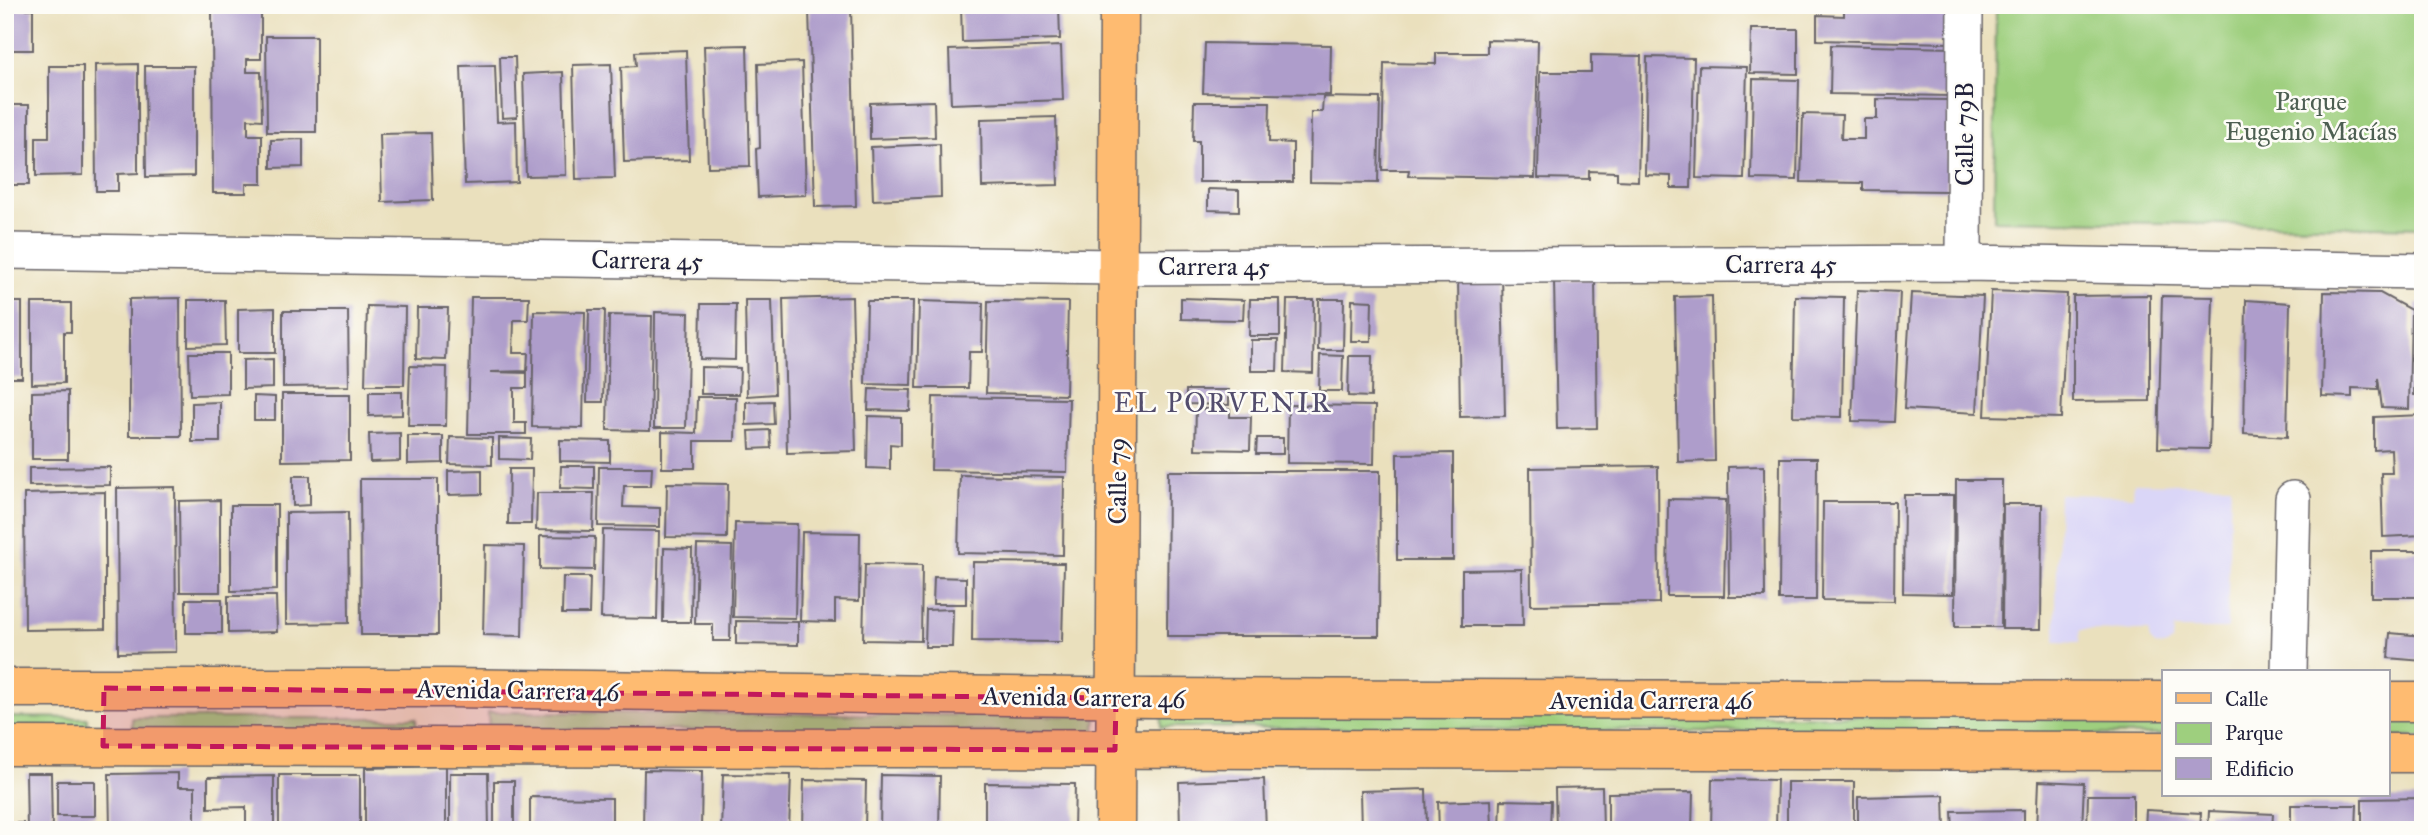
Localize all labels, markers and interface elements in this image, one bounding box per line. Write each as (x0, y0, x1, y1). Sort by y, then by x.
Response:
street label: Calle 79B (1948, 82, 1980, 186)
park label: Parque Eugenio Macías (2225, 85, 2397, 147)
street label: Carrera 45 (591, 243, 703, 277)
street label: Carrera 45 (1725, 248, 1837, 280)
street label: Carrera 45 (1158, 250, 1270, 282)
district label: EL PORVENIR (1114, 385, 1332, 420)
street label: Calle 79 (1101, 438, 1133, 524)
legend (2162, 670, 2390, 796)
street label: Avenida Carrera 46 (415, 672, 621, 708)
street label: Avenida Carrera 46 (981, 679, 1187, 715)
street label: Avenida Carrera 46 (1548, 684, 1753, 716)
text: Calle (2225, 686, 2268, 712)
text: Parque (2225, 720, 2284, 746)
text: Edificio (2225, 756, 2294, 782)

